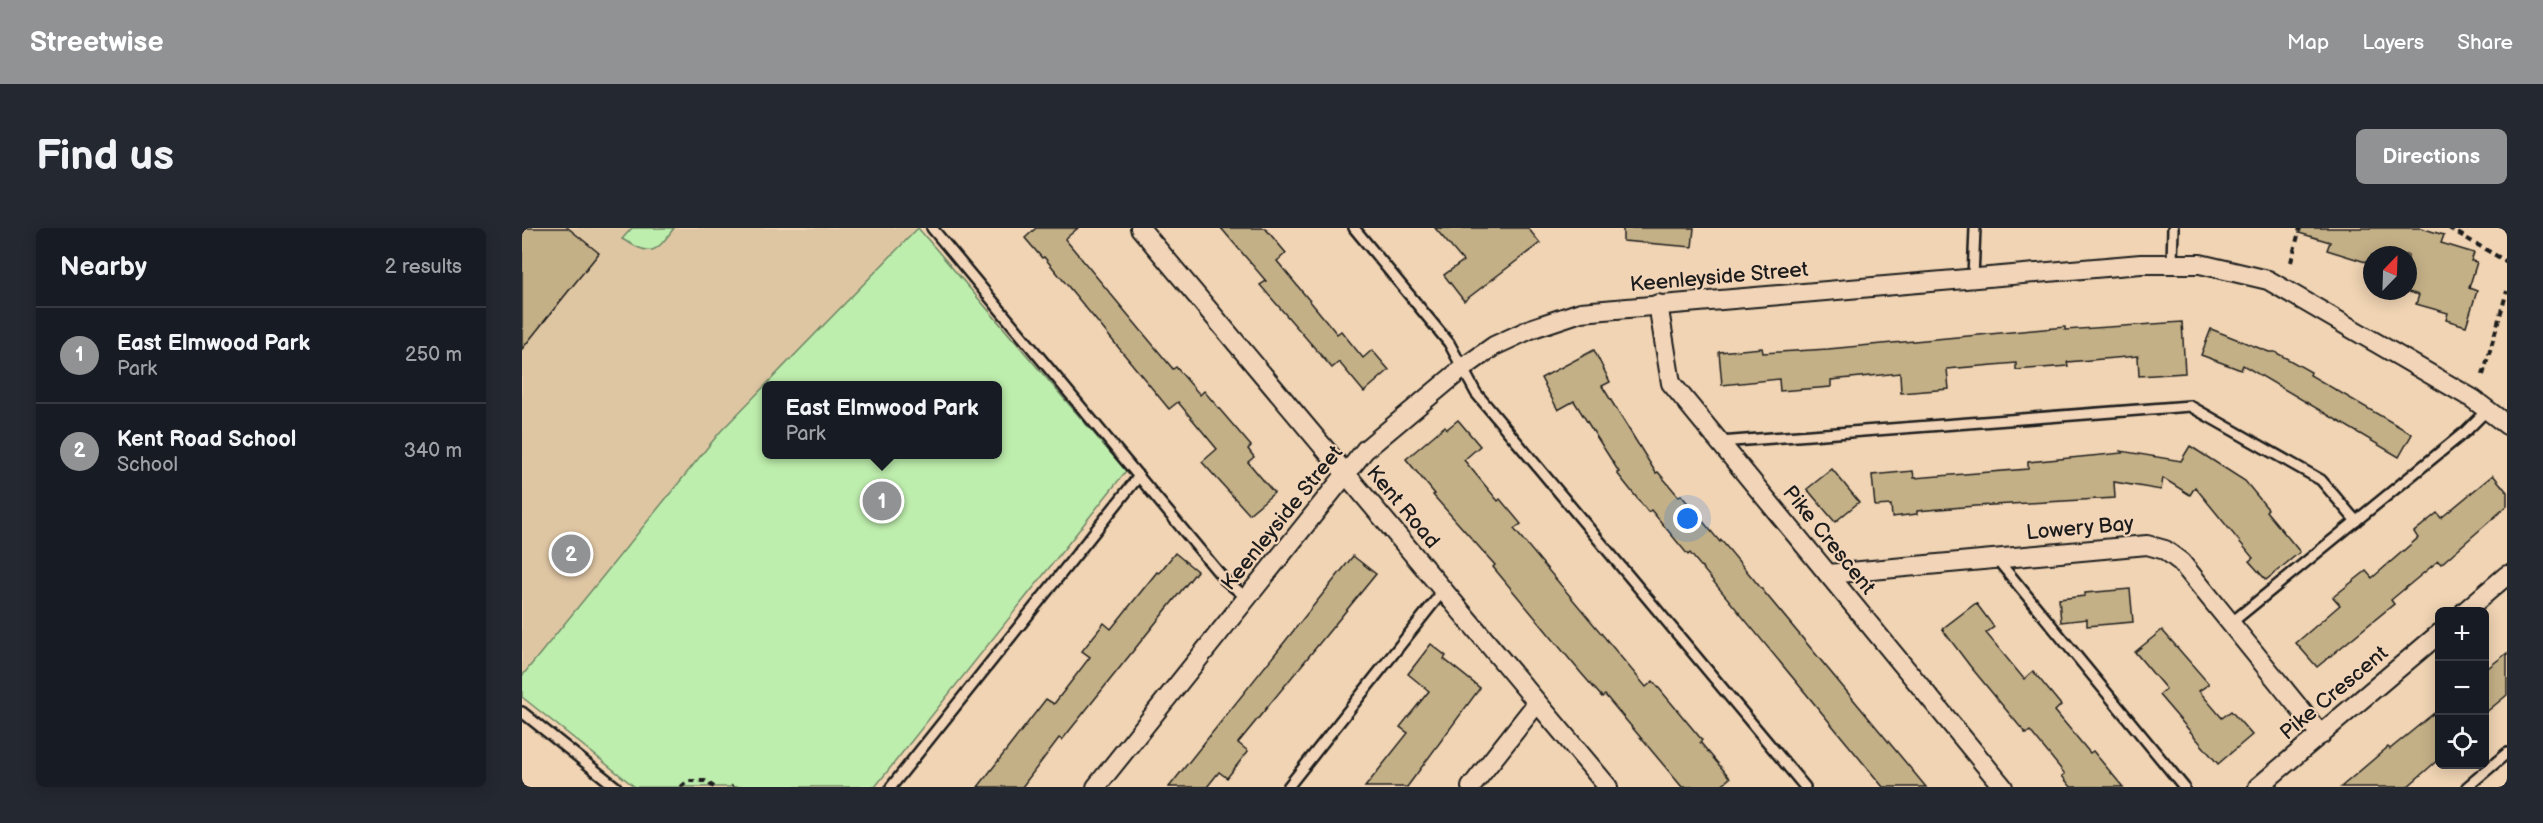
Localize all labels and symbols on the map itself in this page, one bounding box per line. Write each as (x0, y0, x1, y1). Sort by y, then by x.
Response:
north arrow (2363, 246, 2417, 300)
street label: Keenleyside Street (1629, 257, 1810, 297)
street label: Keenleyside Street (1216, 440, 1348, 595)
street label: Kent Road (1361, 460, 1445, 554)
pin: 1 (862, 478, 902, 524)
street label: Pike Crescent (1777, 480, 1881, 600)
your location (1673, 504, 1702, 533)
street label: Lowery Bay (2025, 511, 2135, 545)
pin: 2 (551, 532, 590, 576)
street label: Pike Crescent (2275, 640, 2393, 745)

